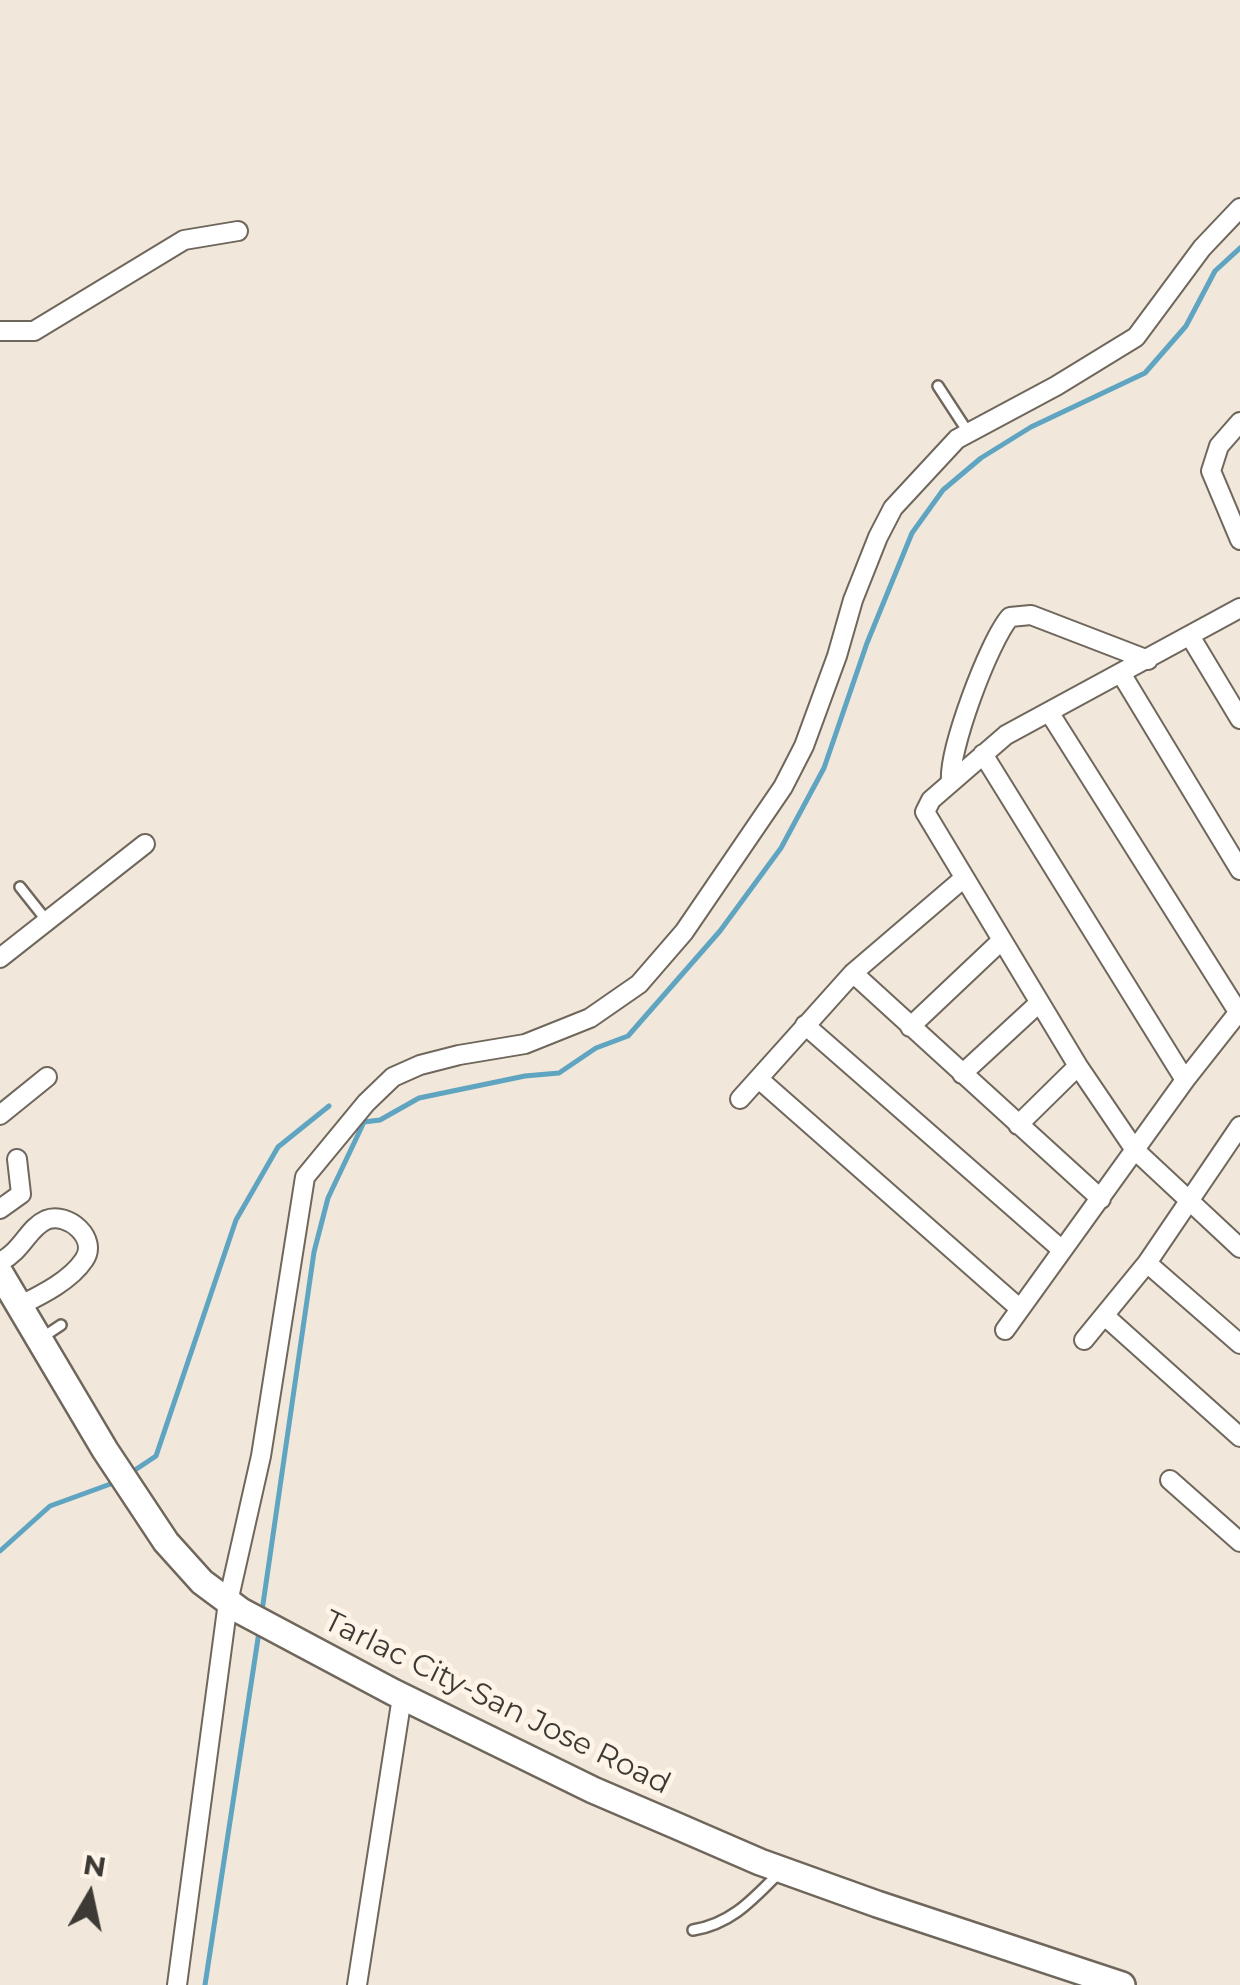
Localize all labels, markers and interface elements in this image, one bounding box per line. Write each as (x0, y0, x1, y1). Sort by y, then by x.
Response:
street label: Tarlac City-San Jose Road (318, 1603, 676, 1803)
north arrow (40, 1845, 140, 1945)
text: N (81, 1847, 109, 1884)

